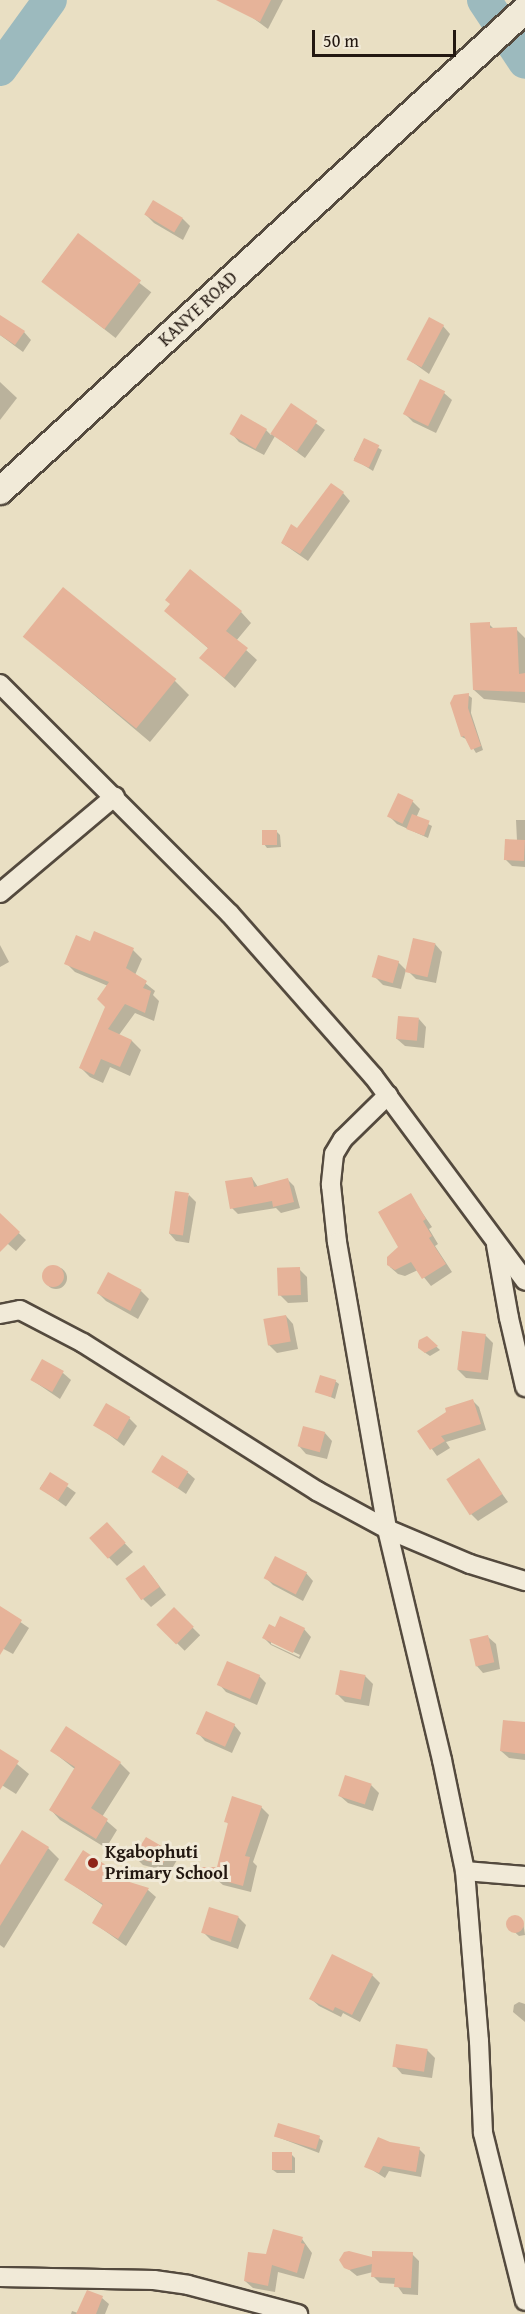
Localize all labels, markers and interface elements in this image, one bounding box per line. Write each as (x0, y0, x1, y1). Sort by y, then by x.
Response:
scale bar (315, 18, 459, 56)
text: 50 m (323, 27, 359, 54)
street label: KANYE ROAD (154, 267, 242, 351)
place label: Kgabophuti Primary School (105, 1842, 228, 1884)
marker: Kgabophuti Primary School (86, 1856, 100, 1870)

